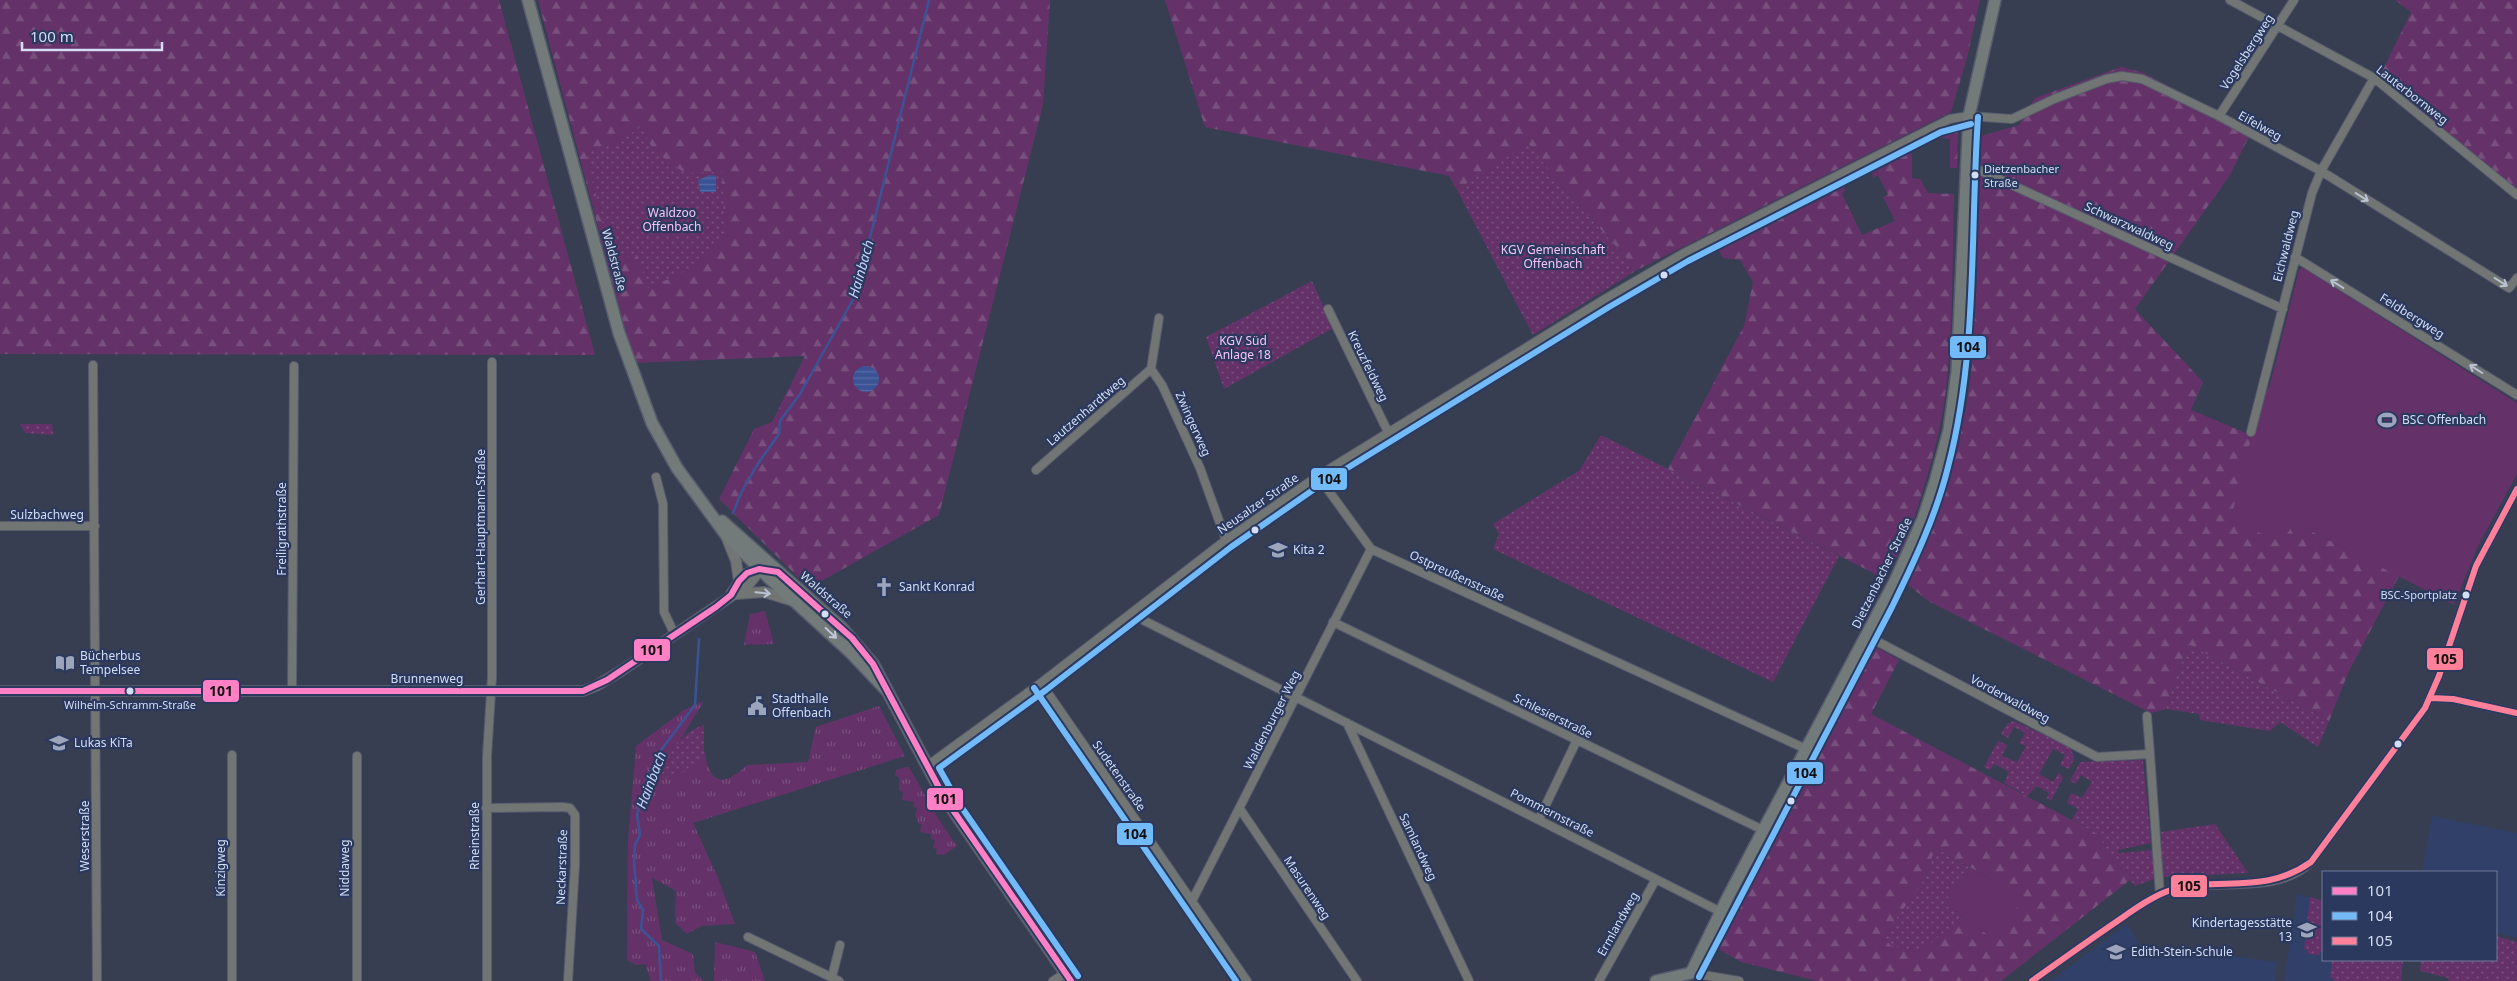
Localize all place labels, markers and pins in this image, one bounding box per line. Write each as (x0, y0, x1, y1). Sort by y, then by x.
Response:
place label: Dietzenbacher Straße (1984, 161, 2059, 190)
marker: Dietzenbacher Straße (1970, 170, 1980, 180)
unlabelled marker (1659, 270, 1669, 280)
sports icon: BSC Offenbach (2376, 409, 2398, 431)
place label: BSC Offenbach (2402, 411, 2486, 428)
unlabelled marker (1250, 525, 1260, 535)
school or university icon: Kita 2 (1267, 539, 1289, 561)
place label: Kita 2 (1293, 541, 1325, 558)
church icon: Sankt Konrad (873, 576, 895, 598)
place label: Sankt Konrad (899, 578, 975, 595)
place label: BSC-Sportplatz (2380, 587, 2457, 602)
marker: BSC-Sportplatz (2461, 590, 2471, 600)
unlabelled marker (820, 609, 830, 619)
place label: Bücherbus Tempelsee (80, 647, 141, 678)
library icon: Bücherbus Tempelsee (54, 652, 76, 674)
marker: Wilhelm-Schramm-Straße (125, 686, 135, 696)
place label: Stadthalle Offenbach (772, 690, 831, 721)
public building icon: Stadthalle Offenbach (746, 695, 768, 717)
place label: Wilhelm-Schramm-Straße (64, 697, 196, 712)
school or university icon: Lukas KiTa (48, 732, 70, 754)
place label: Lukas KiTa (74, 734, 133, 751)
unlabelled marker (2393, 739, 2403, 749)
unlabelled marker (1786, 796, 1796, 806)
place label: Kindertagesstätte 13 (2192, 914, 2292, 945)
school or university icon: Kindertagesstätte 13 (2296, 919, 2318, 941)
school or university icon: Edith-Stein-Schule (2105, 941, 2127, 963)
place label: Edith-Stein-Schule (2131, 943, 2233, 960)

